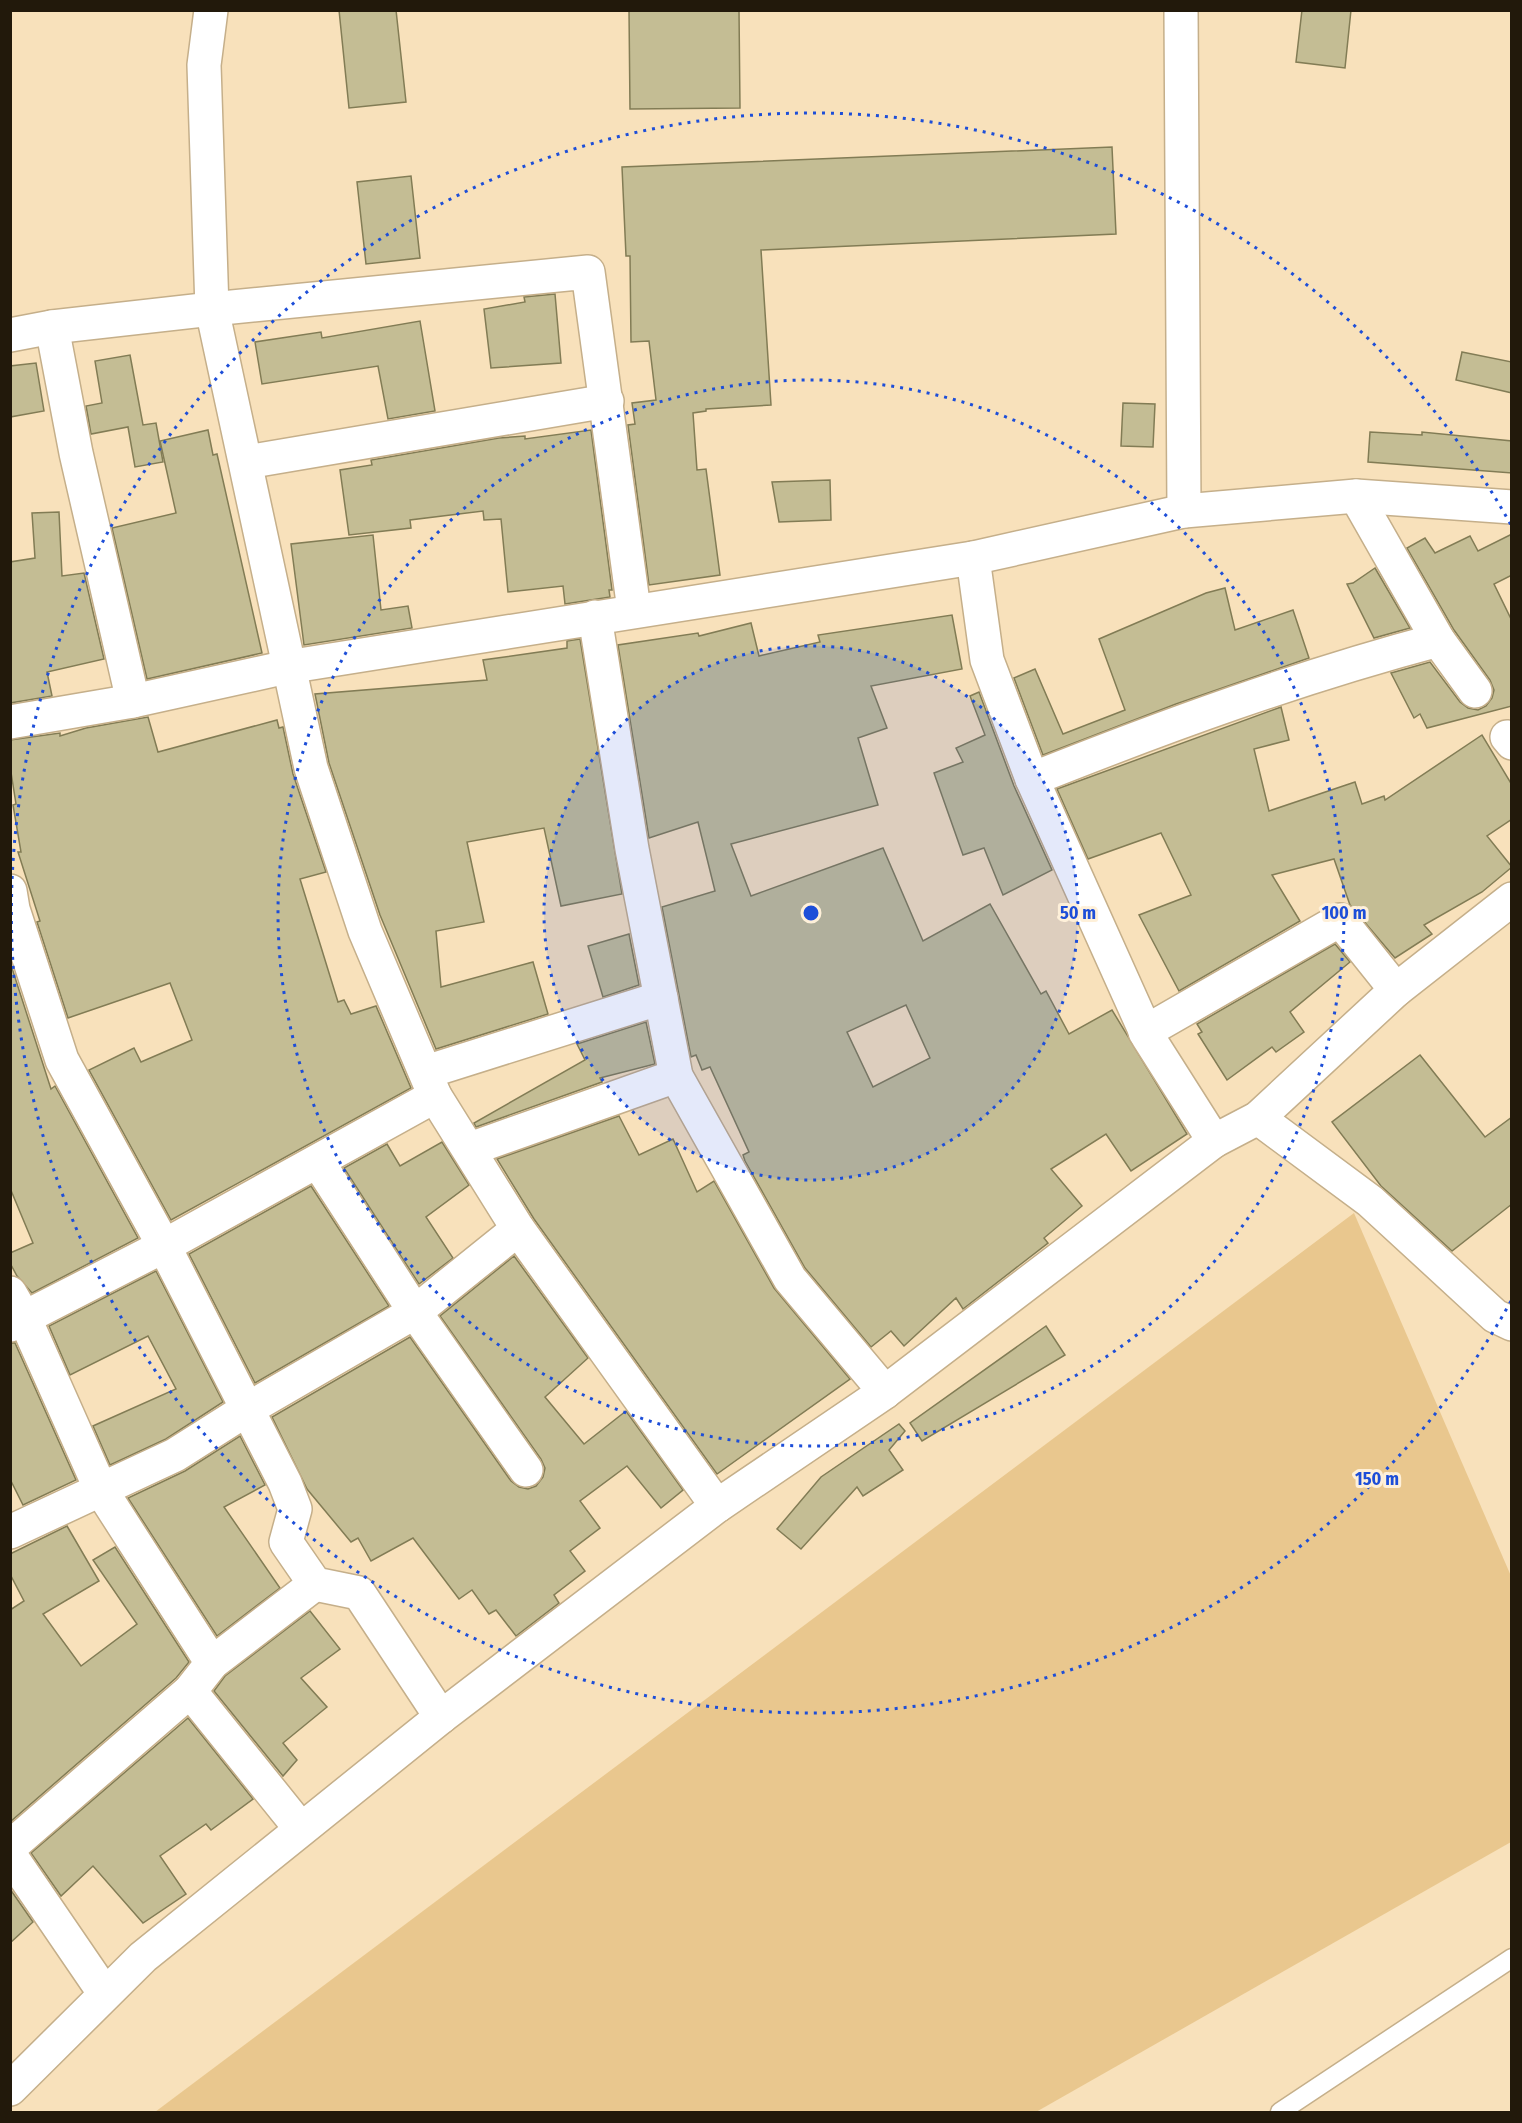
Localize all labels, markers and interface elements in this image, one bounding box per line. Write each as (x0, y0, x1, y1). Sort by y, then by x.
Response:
text: 50 m (1060, 902, 1096, 924)
text: 100 m (1322, 902, 1366, 924)
centre of rings (801, 903, 821, 923)
text: 150 m (1355, 1468, 1399, 1490)

